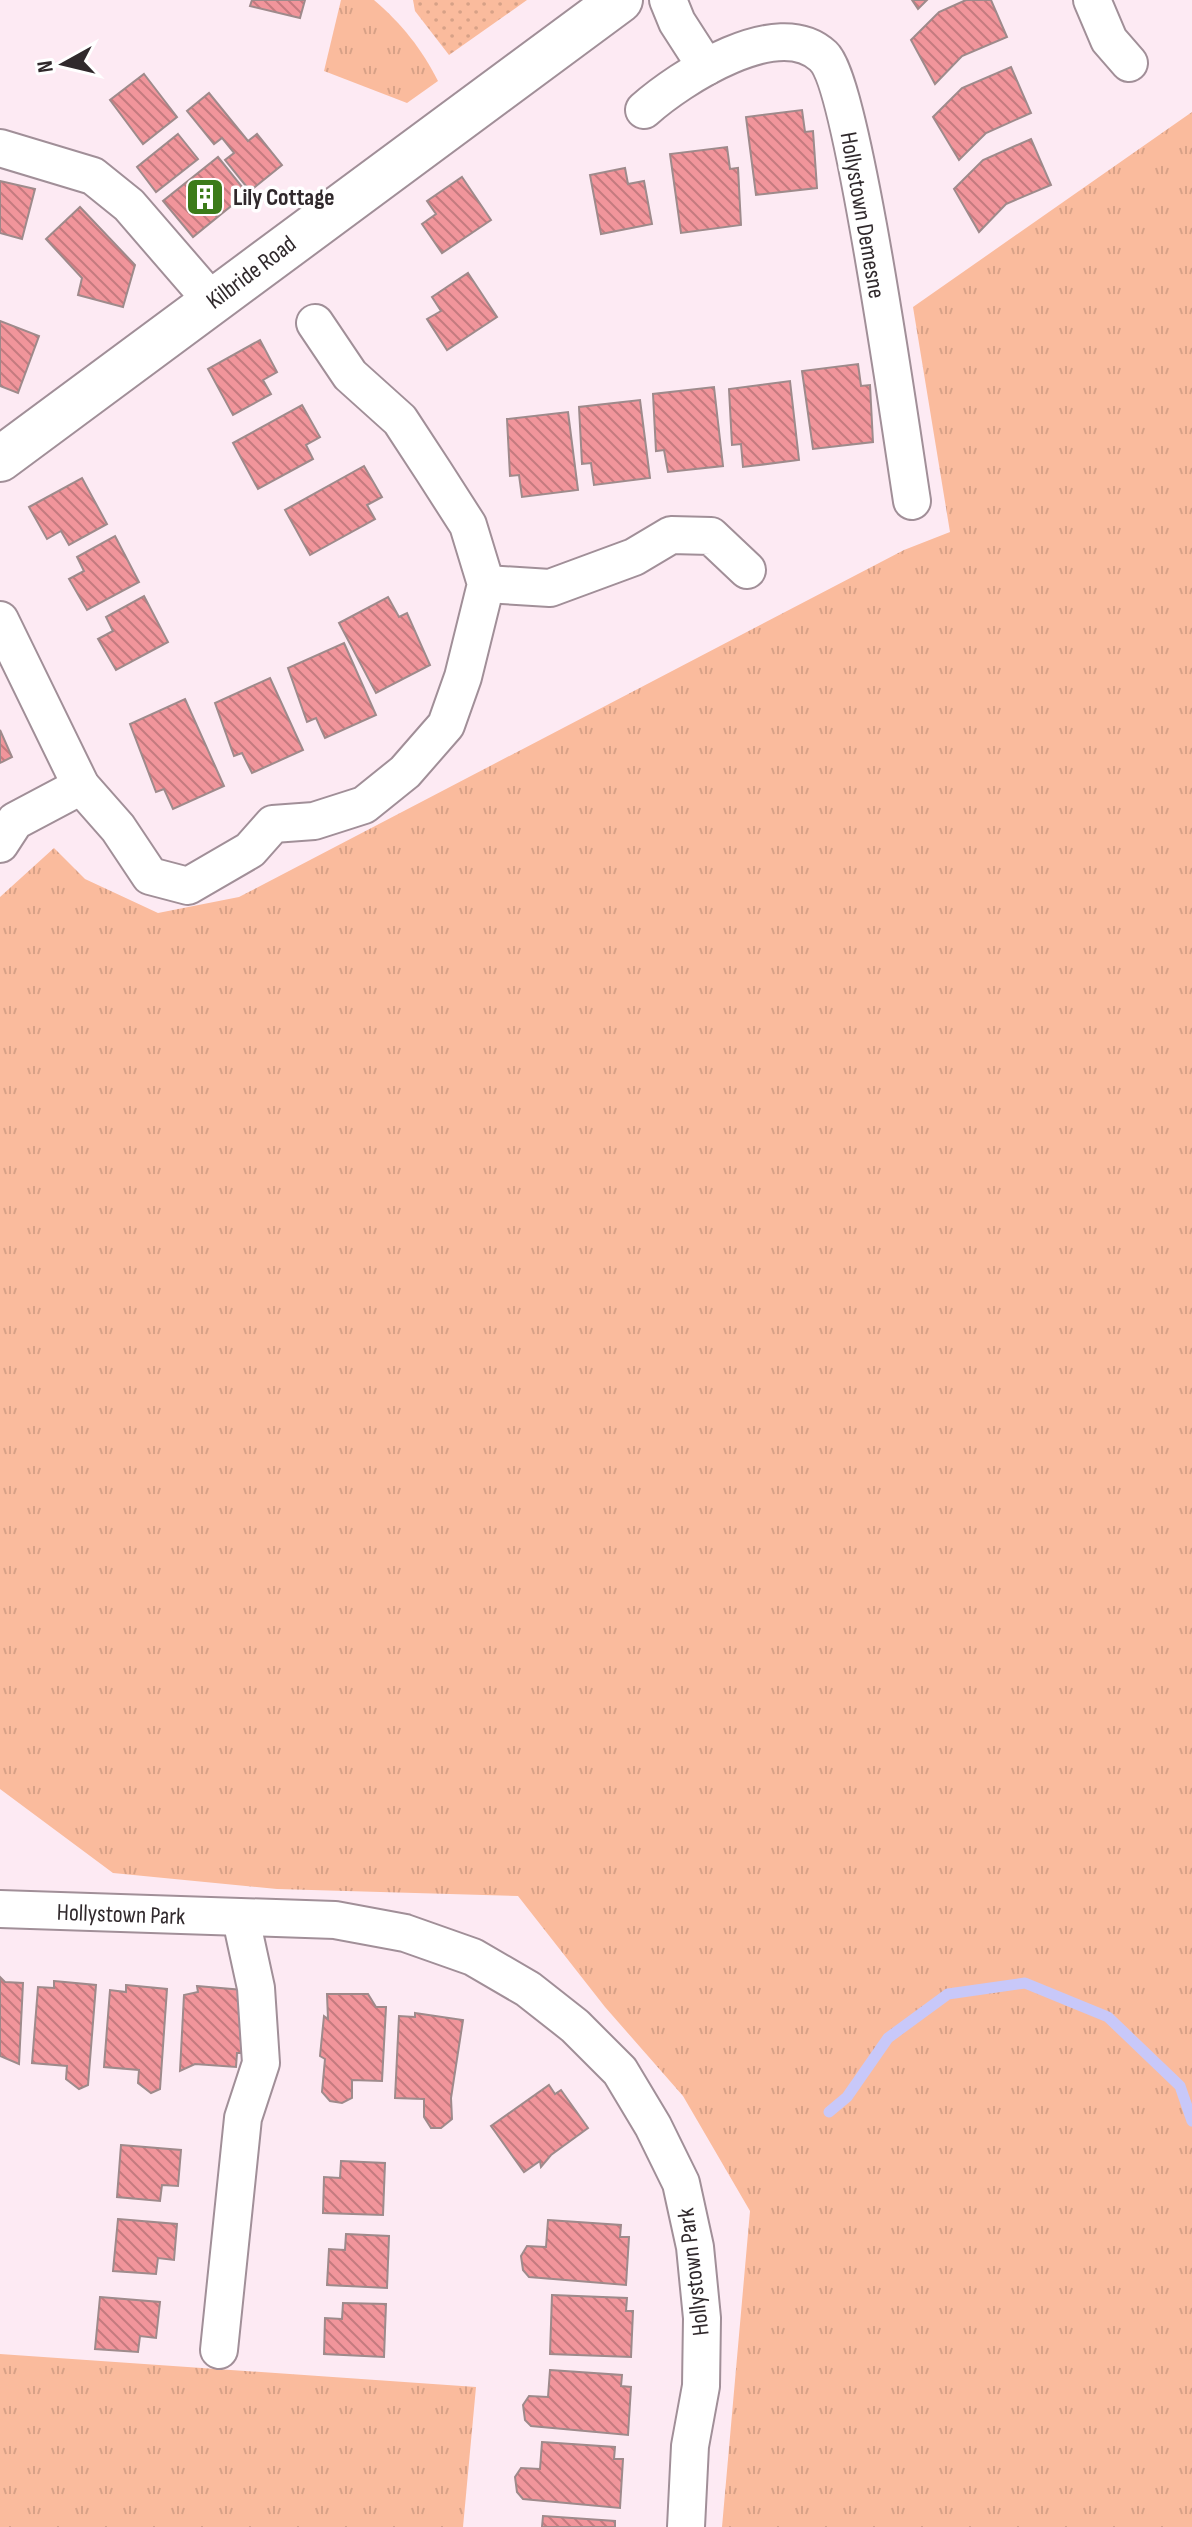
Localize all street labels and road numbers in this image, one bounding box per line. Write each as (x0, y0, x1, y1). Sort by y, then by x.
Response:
street label: Hollystown Demesne (834, 130, 891, 301)
street label: Kilbride Road (201, 229, 302, 315)
street label: Hollystown Park (56, 1898, 186, 1931)
street label: Hollystown Park (671, 2206, 716, 2338)

